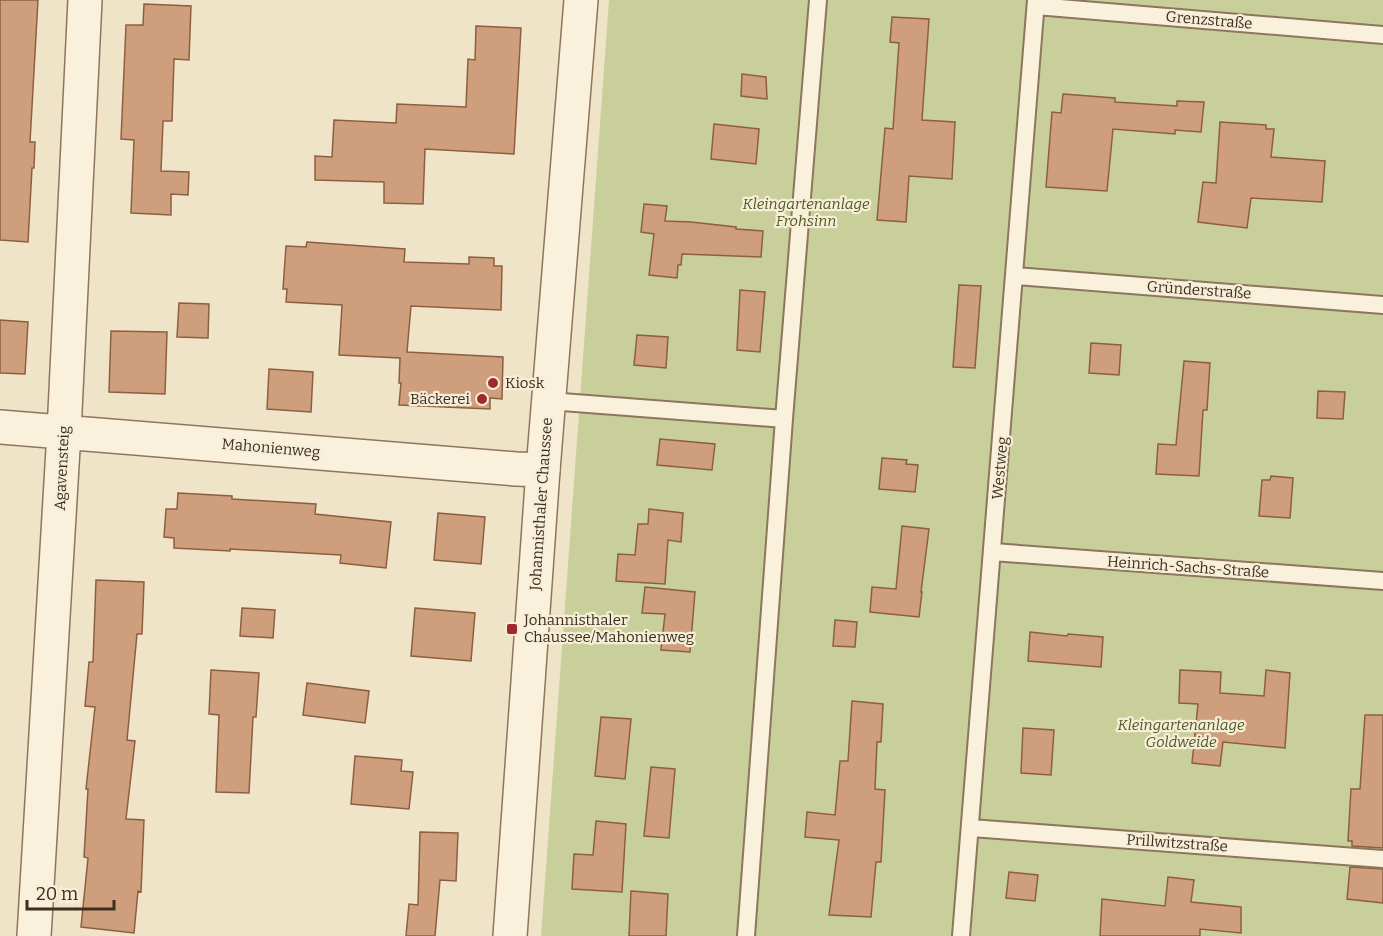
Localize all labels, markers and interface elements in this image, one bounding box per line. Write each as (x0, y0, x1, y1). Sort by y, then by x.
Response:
street label: Grenzstraße (1165, 7, 1253, 33)
park label: Kleingartenanlage Frohsinn (742, 195, 870, 230)
street label: Gründerstraße (1146, 277, 1252, 303)
place label: Kiosk (505, 374, 545, 392)
marker: Kiosk (486, 376, 500, 390)
place label: Bäckerei (410, 390, 471, 408)
marker: Bäckerei (475, 392, 489, 406)
street label: Johannisthaler Chaussee (526, 417, 556, 592)
street label: Agavensteig (51, 425, 73, 511)
street label: Mahonienweg (221, 435, 321, 461)
street label: Westweg (988, 436, 1012, 500)
street label: Heinrich-Sachs-Straße (1106, 552, 1270, 582)
place label: Johannisthaler Chaussee/Mahonienweg (523, 611, 694, 646)
marker: Johannisthaler Chaussee/Mahonienweg (505, 622, 519, 636)
park label: Kleingartenanlage Goldweide (1117, 716, 1245, 751)
street label: Prillwitzstraße (1126, 830, 1228, 856)
scale bar (27, 873, 114, 911)
text: 20 m (36, 883, 78, 905)

